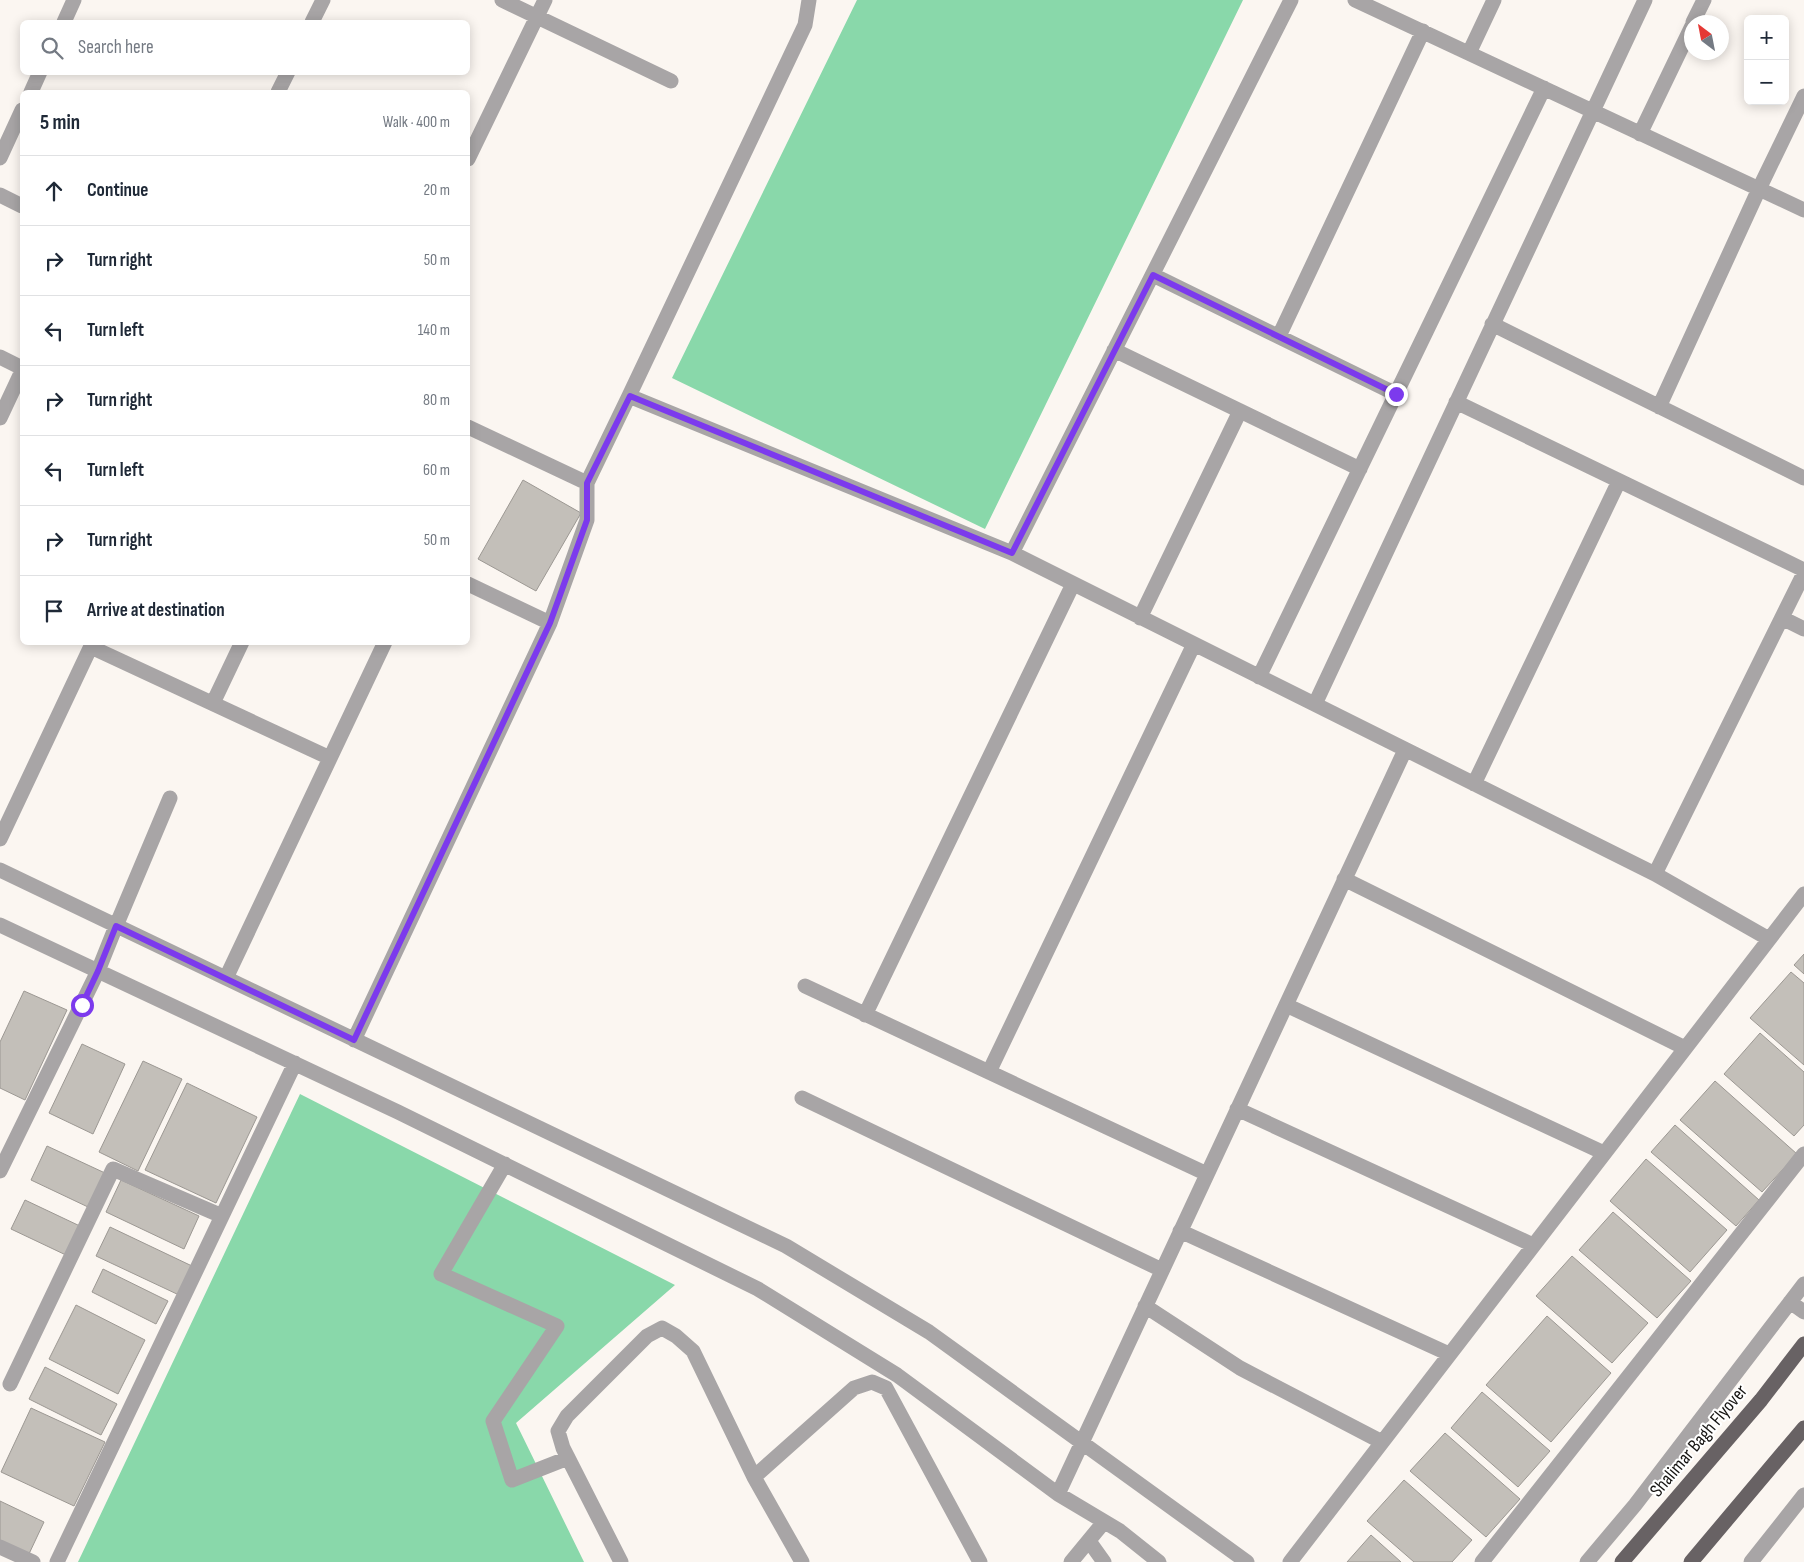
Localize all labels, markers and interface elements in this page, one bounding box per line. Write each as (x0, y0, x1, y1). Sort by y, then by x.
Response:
north arrow (1684, 15, 1729, 60)
map controls (1744, 15, 1789, 105)
button: + (1744, 15, 1789, 60)
search box (20, 20, 470, 75)
icon: search (38, 34, 66, 62)
text: Search here (78, 36, 154, 59)
button: − (1744, 60, 1789, 105)
text: 5 min (40, 110, 80, 135)
text: Walk · 400 m (383, 113, 450, 132)
icon: ahead (40, 177, 68, 205)
text: Continue (87, 179, 148, 202)
text: 20 m (423, 181, 450, 200)
icon: right (40, 247, 68, 275)
text: Turn right (87, 249, 152, 272)
text: 50 m (424, 251, 450, 270)
icon: left (40, 317, 68, 345)
text: Turn left (87, 319, 144, 342)
text: 140 m (418, 321, 450, 340)
route end (1385, 383, 1408, 406)
icon: right (40, 387, 68, 415)
text: Turn right (87, 389, 152, 412)
text: 80 m (423, 391, 450, 410)
icon: left (40, 457, 68, 485)
text: Turn left (87, 459, 144, 482)
text: 60 m (423, 461, 450, 480)
icon: right (40, 527, 68, 555)
text: Turn right (87, 529, 152, 552)
text: 50 m (424, 531, 450, 550)
icon: arrive (40, 597, 68, 625)
text: Arrive at destination (87, 599, 225, 622)
route start (71, 994, 94, 1017)
street label: Shalimar Bagh Flyover (1645, 1380, 1753, 1502)

